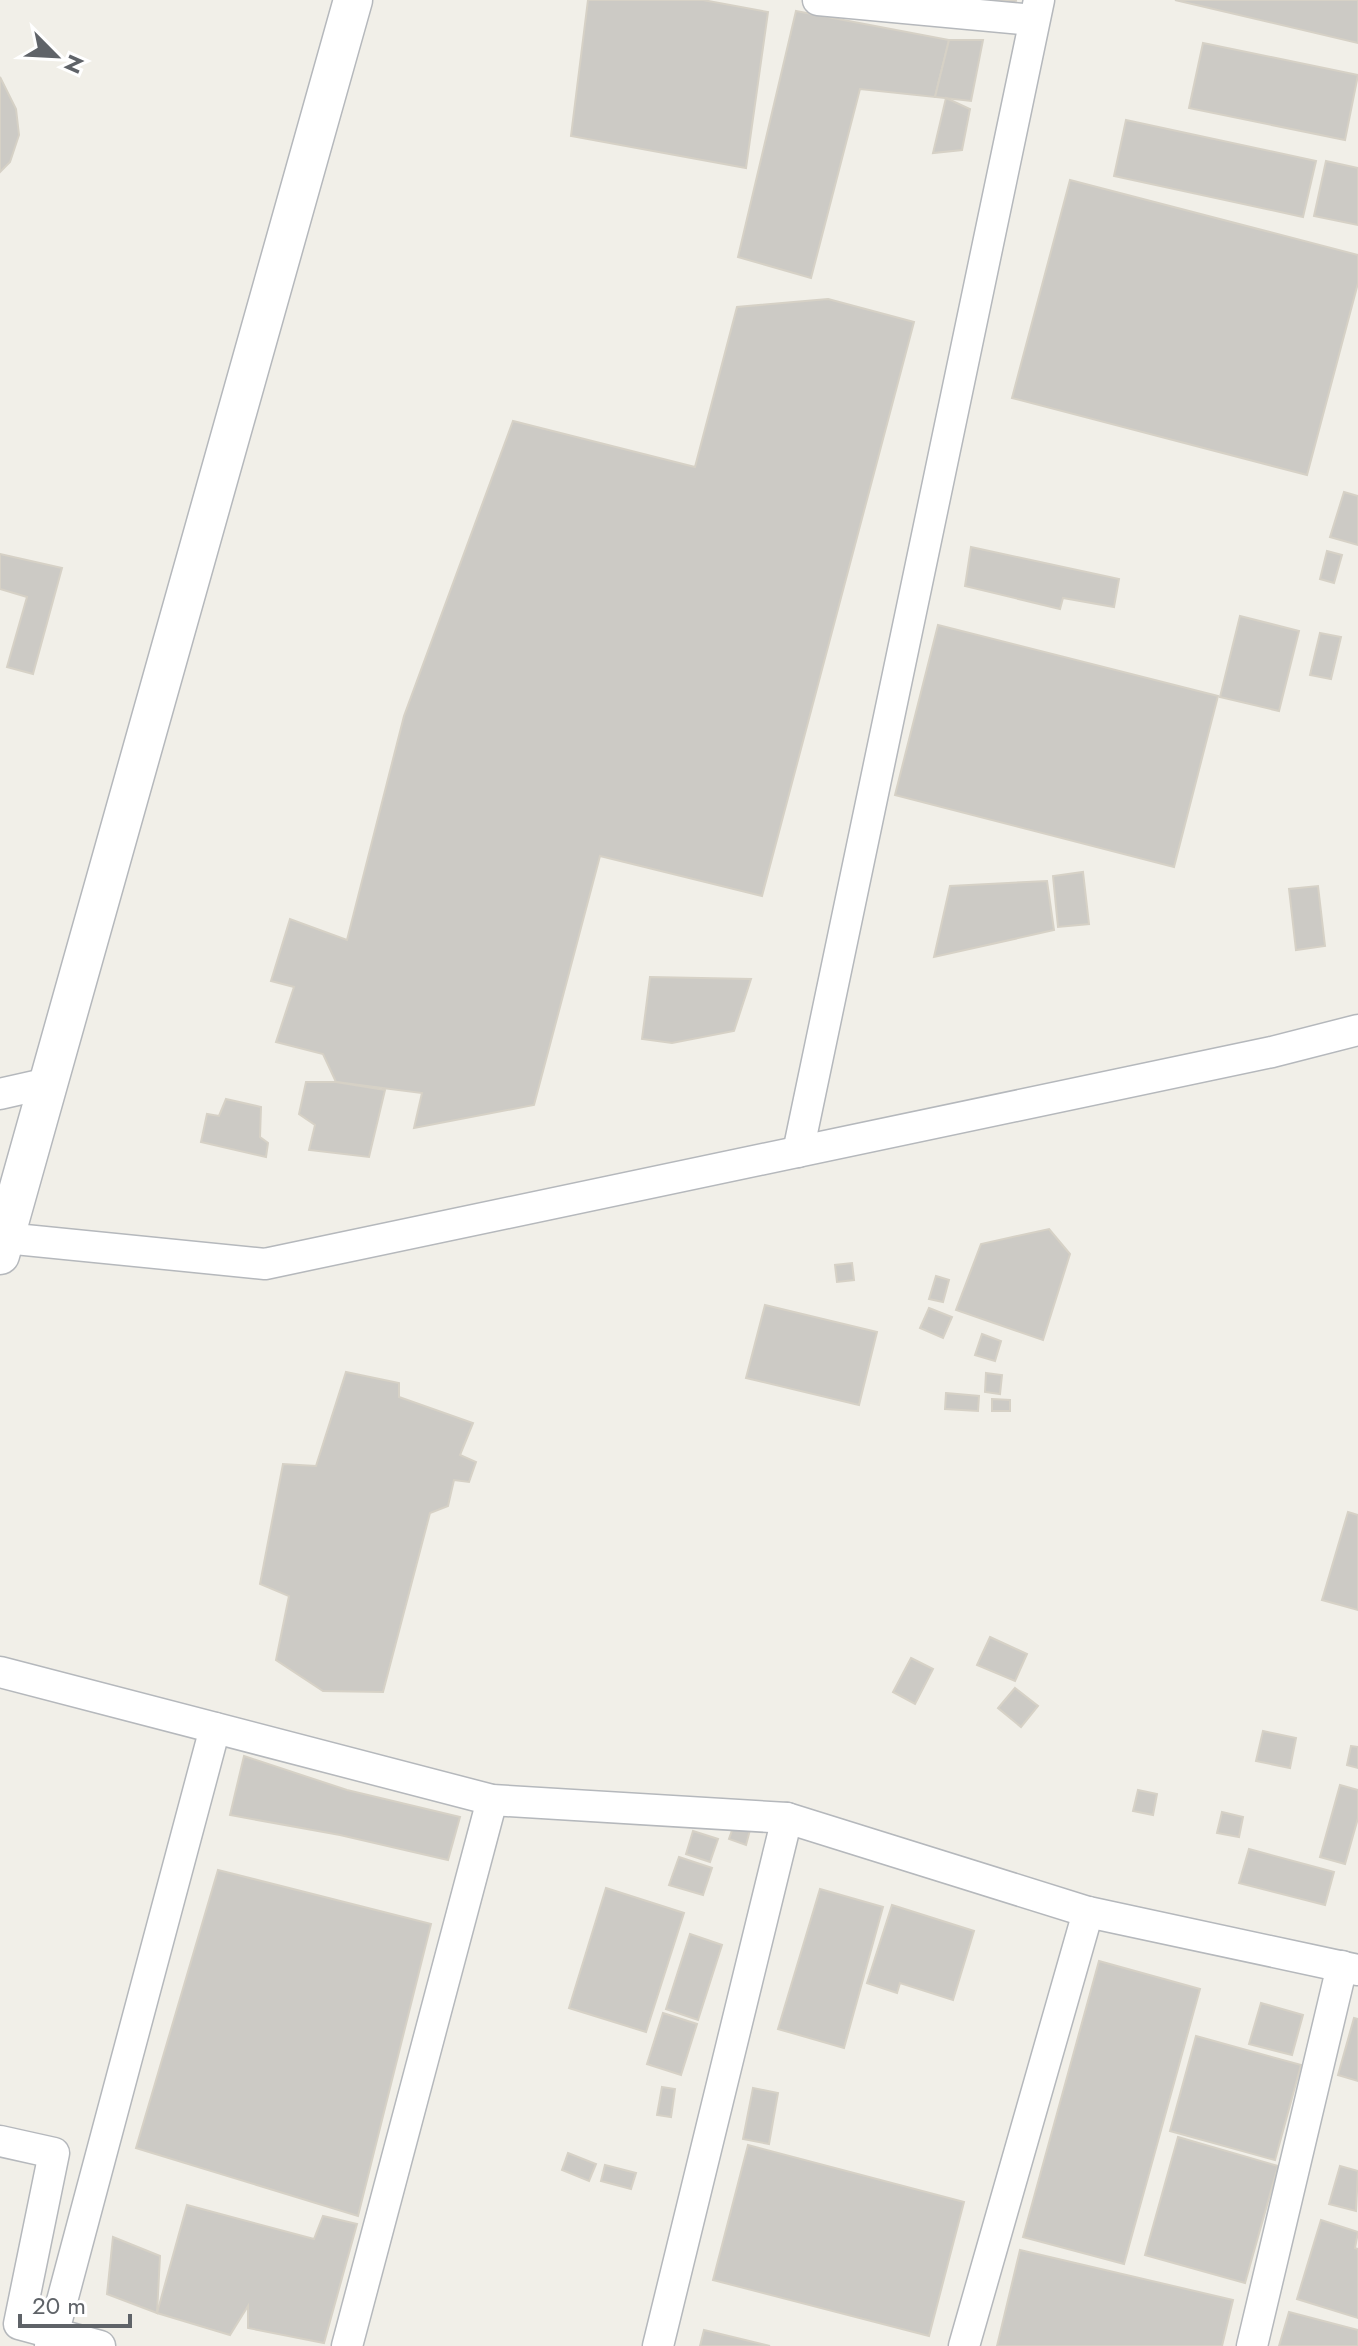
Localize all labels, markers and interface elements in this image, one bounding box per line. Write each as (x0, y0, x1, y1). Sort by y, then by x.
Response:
north arrow (16, 16, 96, 96)
text: N (56, 50, 92, 79)
scale bar (20, 2278, 130, 2328)
text: 20 m (32, 2288, 86, 2323)

